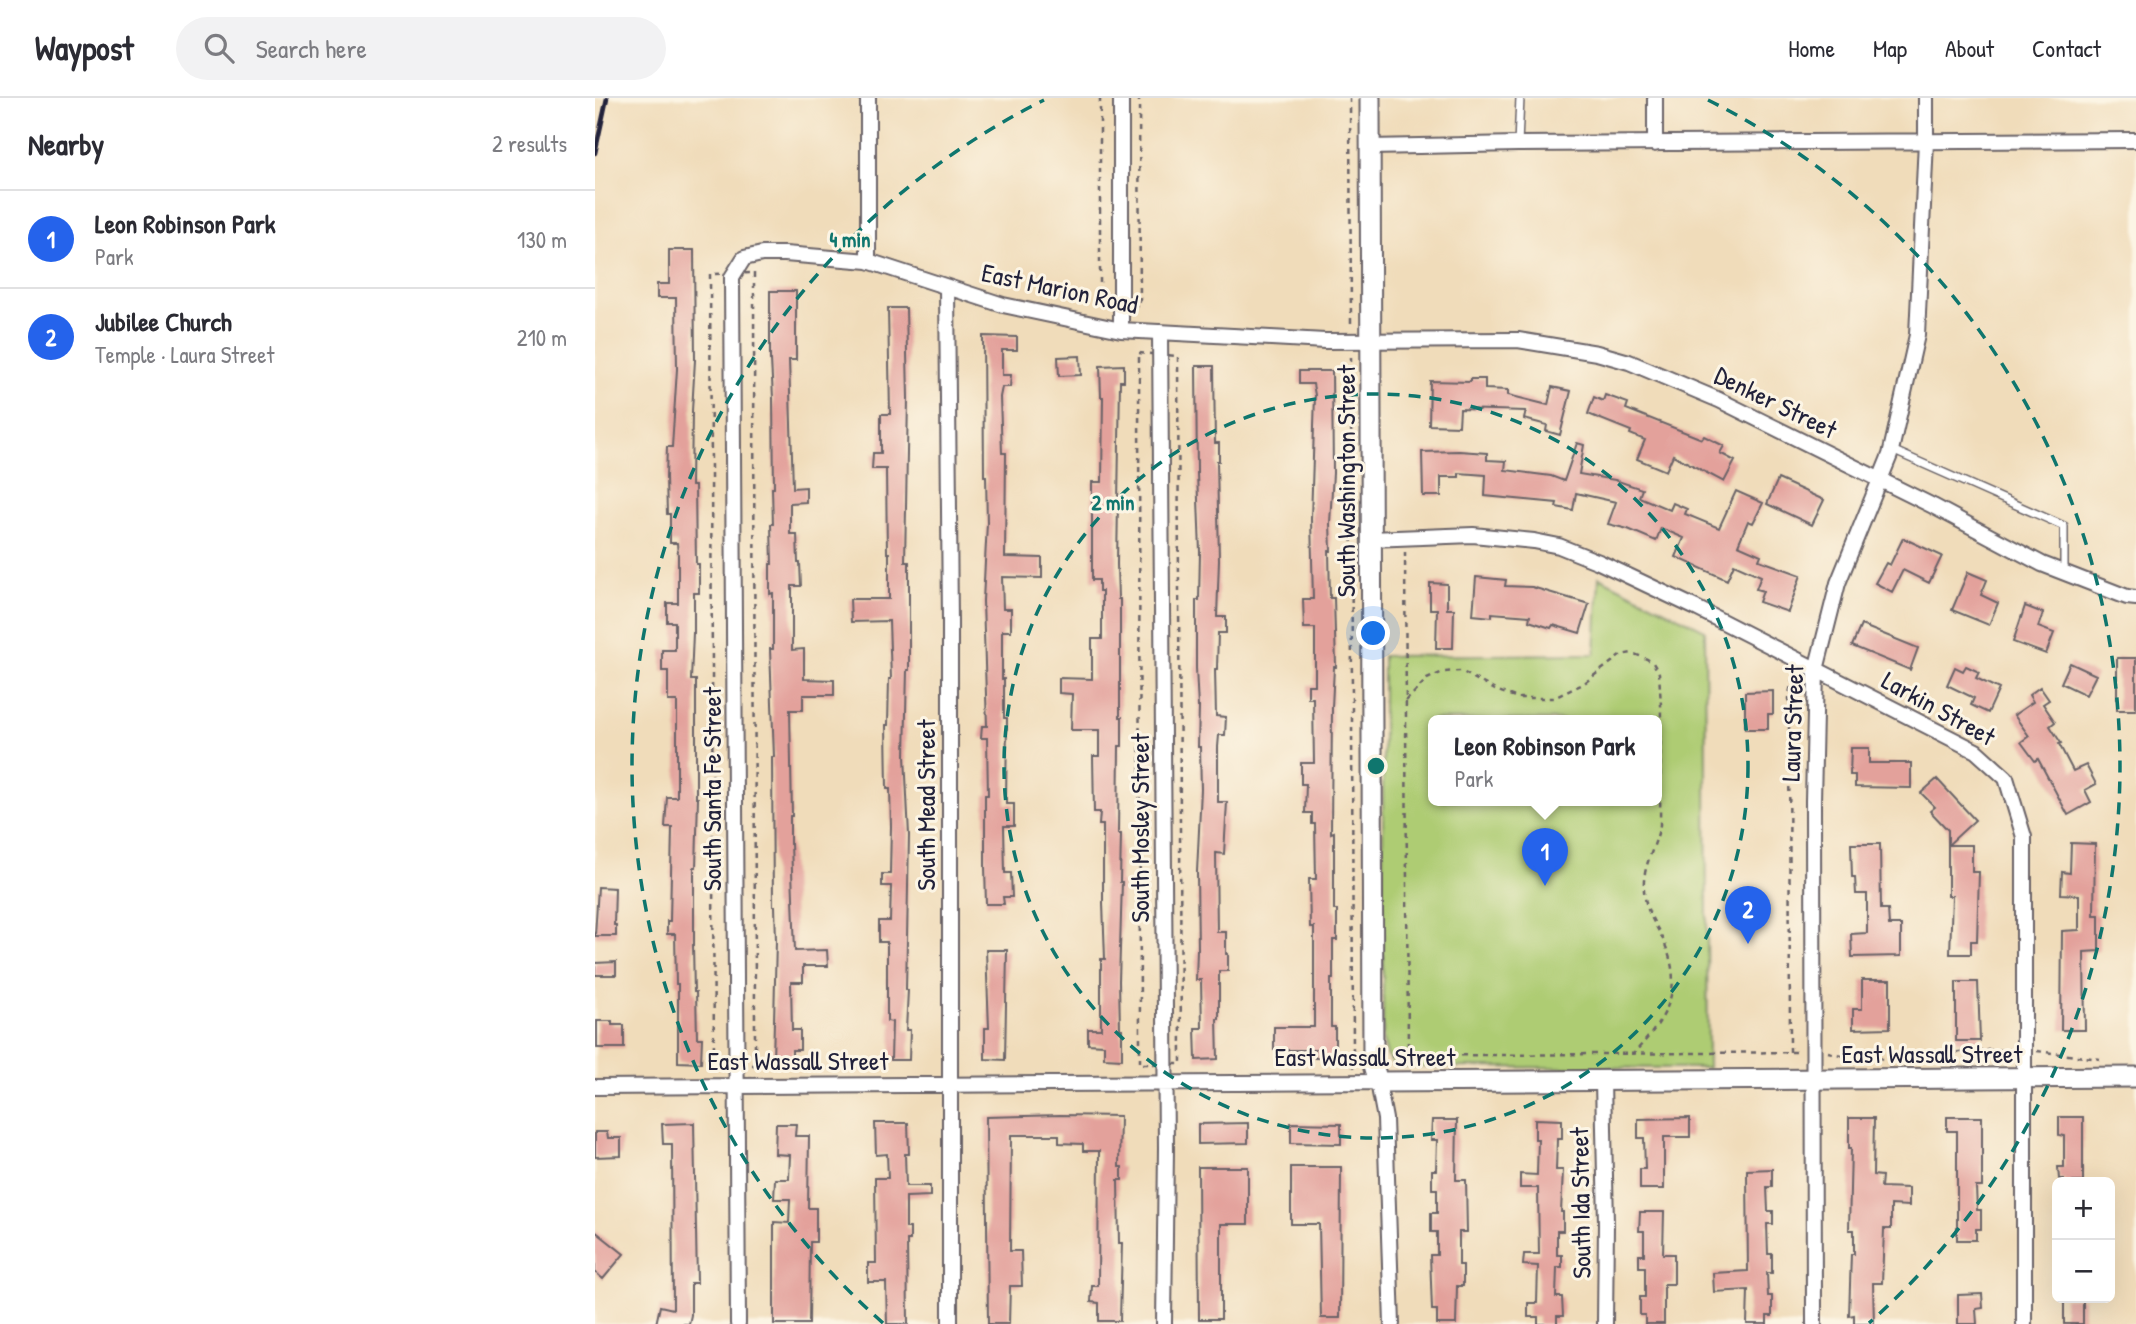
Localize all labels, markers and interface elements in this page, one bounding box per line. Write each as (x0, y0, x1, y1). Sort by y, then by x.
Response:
search box (176, 17, 666, 80)
text: Waypost (35, 26, 134, 70)
icon: search (200, 29, 238, 67)
text: Search here (256, 31, 367, 66)
text: Home (1788, 32, 1835, 64)
text: Map (1873, 32, 1907, 64)
text: About (1945, 32, 1994, 64)
text: Contact (2032, 32, 2101, 64)
text: Nearby (28, 124, 104, 164)
text: 2 results (492, 128, 567, 159)
text: Leon Robinson Park (95, 206, 276, 241)
text: 1 (47, 224, 55, 255)
text: 130 m (517, 224, 567, 255)
text: 4 min (829, 225, 871, 254)
text: Park (95, 241, 133, 272)
street label: East Marion Road (979, 254, 1141, 322)
text: Jubilee Church (95, 304, 232, 339)
text: 2 (46, 322, 56, 353)
text: 210 m (517, 322, 567, 353)
text: Temple · Laura Street (95, 339, 274, 370)
street label: Denker Street (1709, 357, 1844, 447)
street label: South Washington Street (1328, 364, 1363, 597)
text: 2 min (1091, 488, 1135, 517)
your location (1356, 616, 1390, 650)
street label: Larkin Street (1876, 662, 2003, 754)
street label: Laura Street (1772, 663, 1812, 782)
street label: South Santa Fe Street (694, 686, 729, 891)
popup (1428, 715, 1662, 806)
street label: South Mead Street (908, 718, 943, 891)
text: Leon Robinson Park (1455, 728, 1635, 763)
street label: South Mosley Street (1122, 732, 1157, 923)
centre of rings (1364, 754, 1388, 778)
text: Park (1455, 763, 1493, 794)
pin: 1 (1522, 828, 1568, 886)
pin: 2 (1725, 886, 1771, 944)
street label: East Wassall Street (1842, 1036, 2023, 1071)
street label: East Wassall Street (1275, 1039, 1456, 1074)
street label: East Wassall Street (708, 1043, 889, 1078)
street label: South Ida Street (1561, 1126, 1599, 1279)
map controls (2052, 1177, 2115, 1303)
button: + (2052, 1177, 2115, 1240)
button: − (2052, 1240, 2115, 1303)

